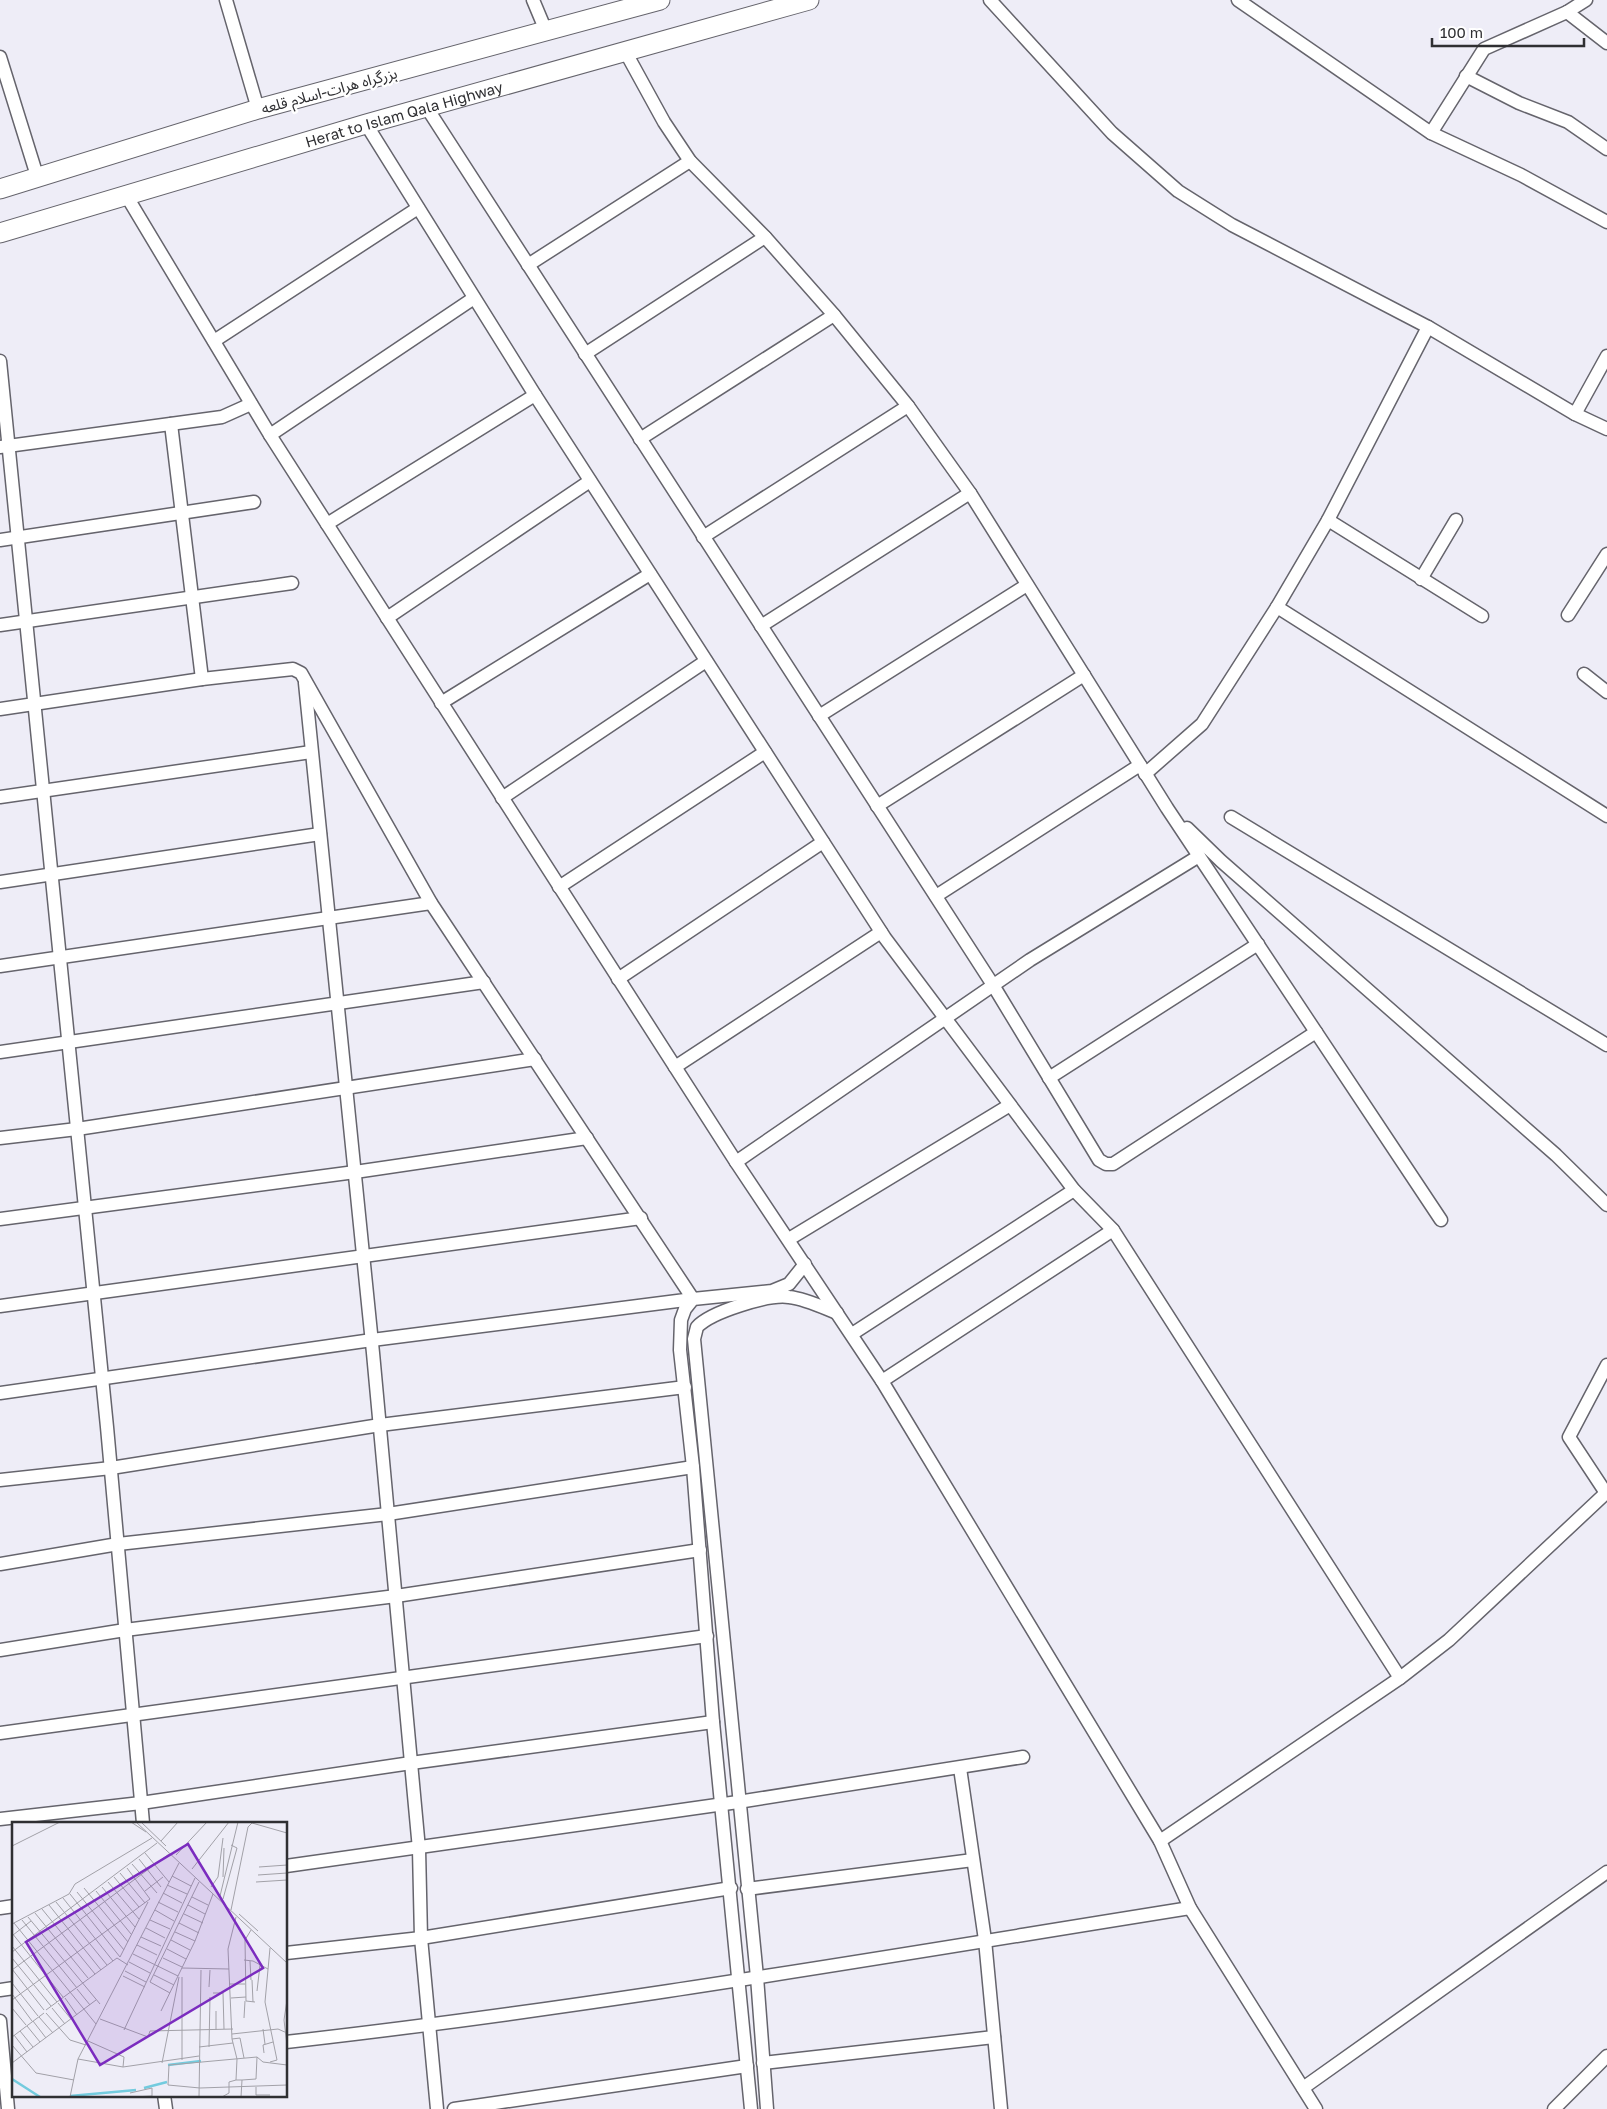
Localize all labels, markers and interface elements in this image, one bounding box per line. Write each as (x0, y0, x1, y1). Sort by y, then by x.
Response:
scale bar (1432, 15, 1584, 47)
text: 100 m (1440, 23, 1483, 41)
street label: بزرگراه هرات-اسلام قلعه (259, 63, 400, 120)
street label: Herat to Islam Qala Highway (303, 77, 505, 151)
inset map (12, 1822, 288, 2096)

